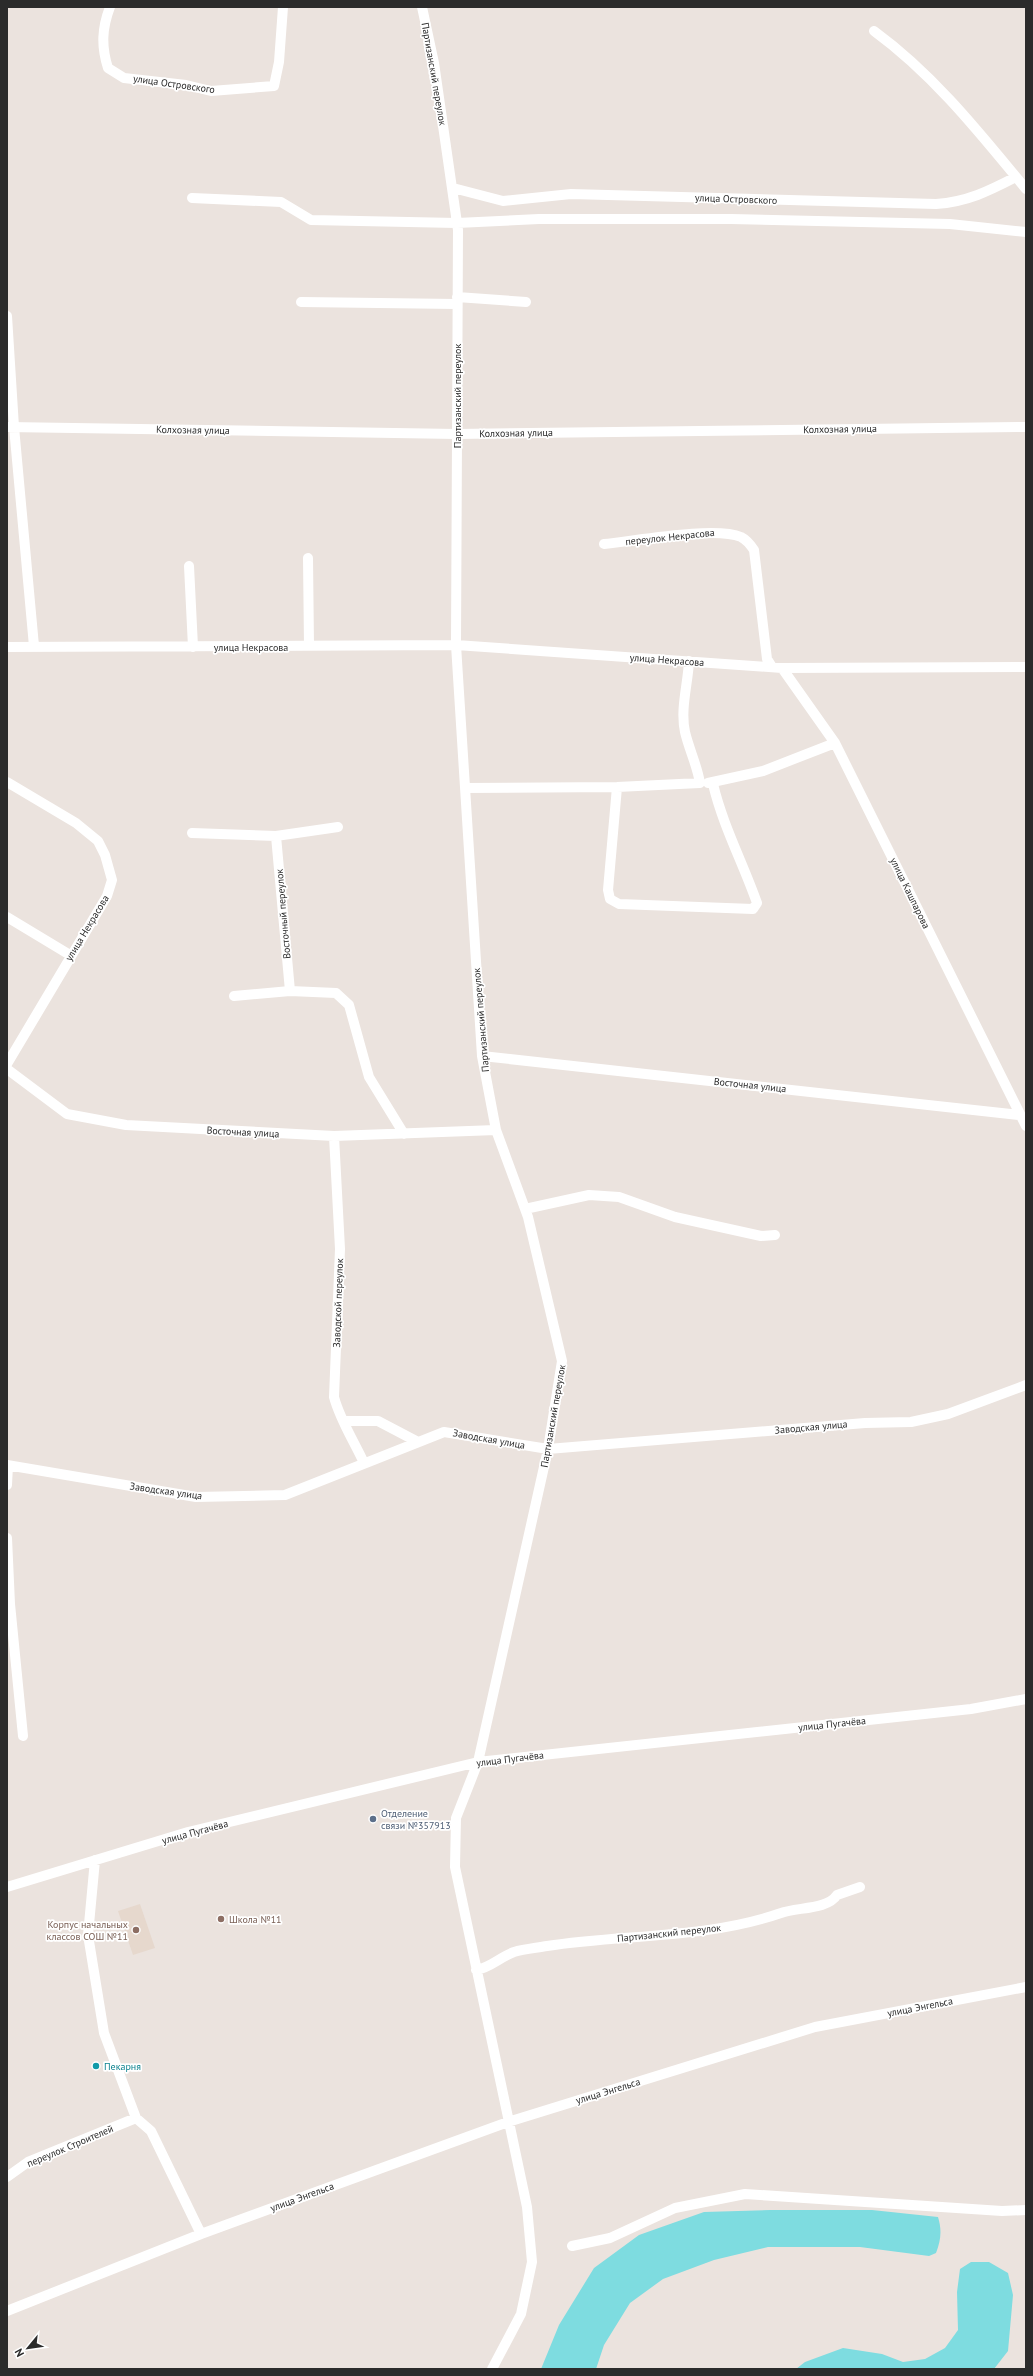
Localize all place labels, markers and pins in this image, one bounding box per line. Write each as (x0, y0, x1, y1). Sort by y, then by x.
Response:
place label: Отделение связи №357913 (381, 1807, 451, 1832)
marker: Отделение связи №357913 (368, 1814, 378, 1824)
place label: Школа №11 (229, 1913, 282, 1926)
marker: Школа №11 (216, 1914, 226, 1924)
place label: Корпус начальных классов СОШ №11 (46, 1918, 128, 1943)
marker: Корпус начальных классов СОШ №11 (131, 1925, 141, 1935)
place label: Пекарня (104, 2060, 141, 2073)
marker: Пекарня (91, 2061, 101, 2071)

